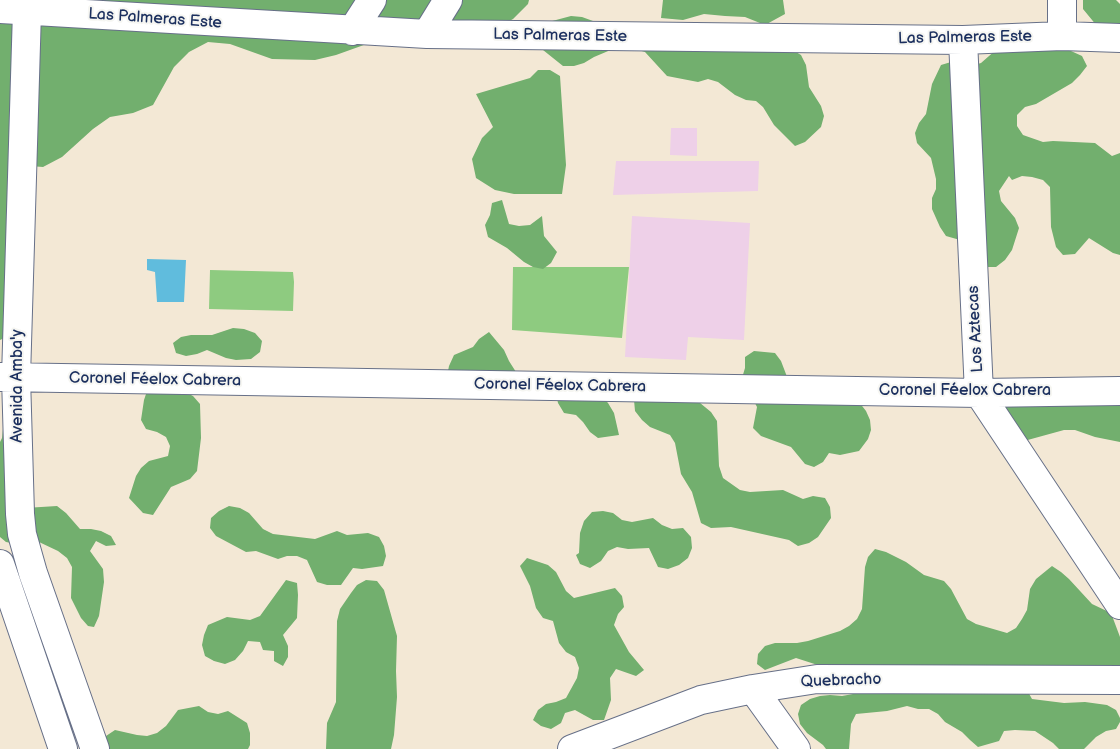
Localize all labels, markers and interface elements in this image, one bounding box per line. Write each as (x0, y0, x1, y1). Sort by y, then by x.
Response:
street label: Las Palmeras Este (88, 5, 222, 33)
street label: Las Palmeras Este (493, 25, 627, 47)
street label: Las Palmeras Este (898, 27, 1032, 49)
street label: Los Aztecas (964, 285, 988, 373)
street label: Avenida Amba'y (8, 329, 28, 443)
street label: Coronel Féelox Cabrera (69, 369, 241, 391)
street label: Coronel Féelox Cabrera (474, 375, 646, 397)
street label: Coronel Féelox Cabrera (879, 381, 1051, 401)
street label: Quebracho (800, 670, 882, 692)

